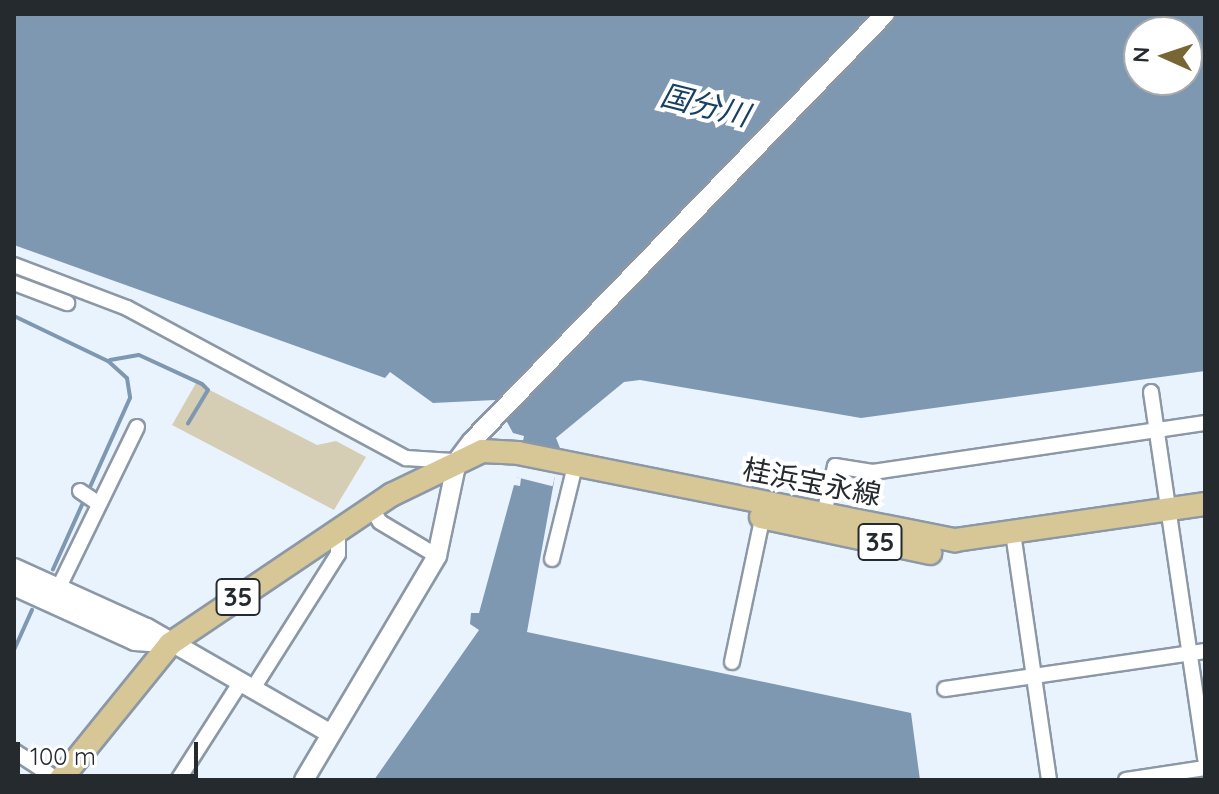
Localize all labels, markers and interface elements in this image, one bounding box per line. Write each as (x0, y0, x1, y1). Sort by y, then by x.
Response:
north arrow (1123, 16, 1203, 96)
text: N (1127, 46, 1155, 64)
water label: 国分川 (657, 77, 753, 133)
street label: 桂浜宝永線 (740, 452, 884, 512)
road number: 35 (856, 520, 904, 564)
road number: 35 (214, 575, 262, 619)
scale bar (20, 726, 202, 776)
text: 100 m (30, 741, 96, 771)

